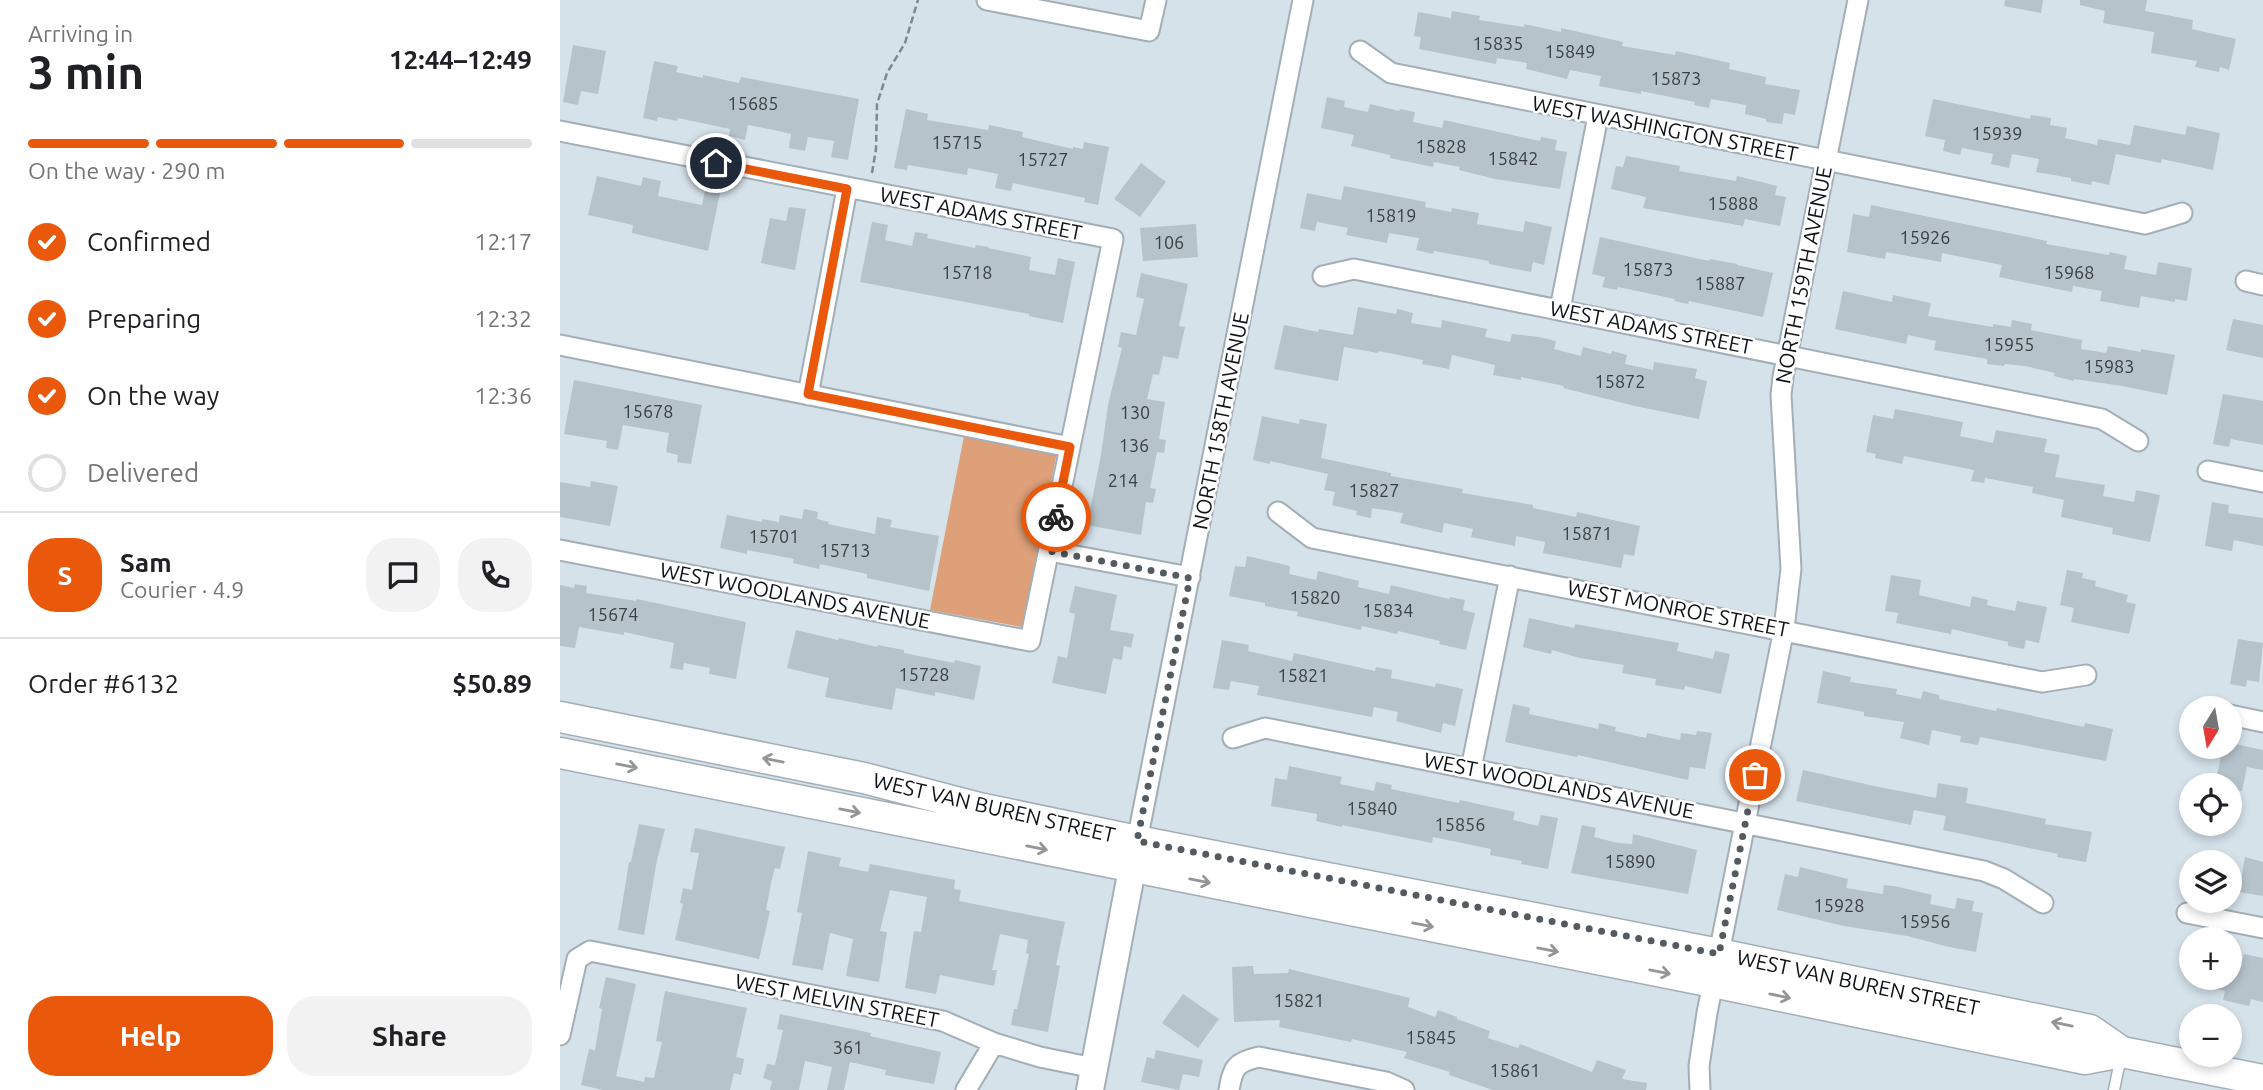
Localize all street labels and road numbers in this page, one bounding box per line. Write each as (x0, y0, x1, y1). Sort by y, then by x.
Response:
street label: WEST WASHINGTON STREET (1530, 90, 1800, 166)
street label: NORTH 159TH AVENUE (1770, 164, 1836, 386)
street label: WEST ADAMS STREET (878, 182, 1085, 244)
street label: WEST ADAMS STREET (1548, 296, 1755, 358)
street label: NORTH 158TH AVENUE (1187, 310, 1253, 532)
street label: WEST WOODLANDS AVENUE (658, 557, 932, 633)
street label: WEST MONROE STREET (1565, 575, 1791, 641)
street label: WEST WOODLANDS AVENUE (1422, 747, 1696, 823)
street label: WEST VAN BUREN STREET (871, 767, 1118, 847)
street label: WEST VAN BUREN STREET (1735, 945, 1982, 1020)
street label: WEST MELVIN STREET (733, 968, 941, 1032)

